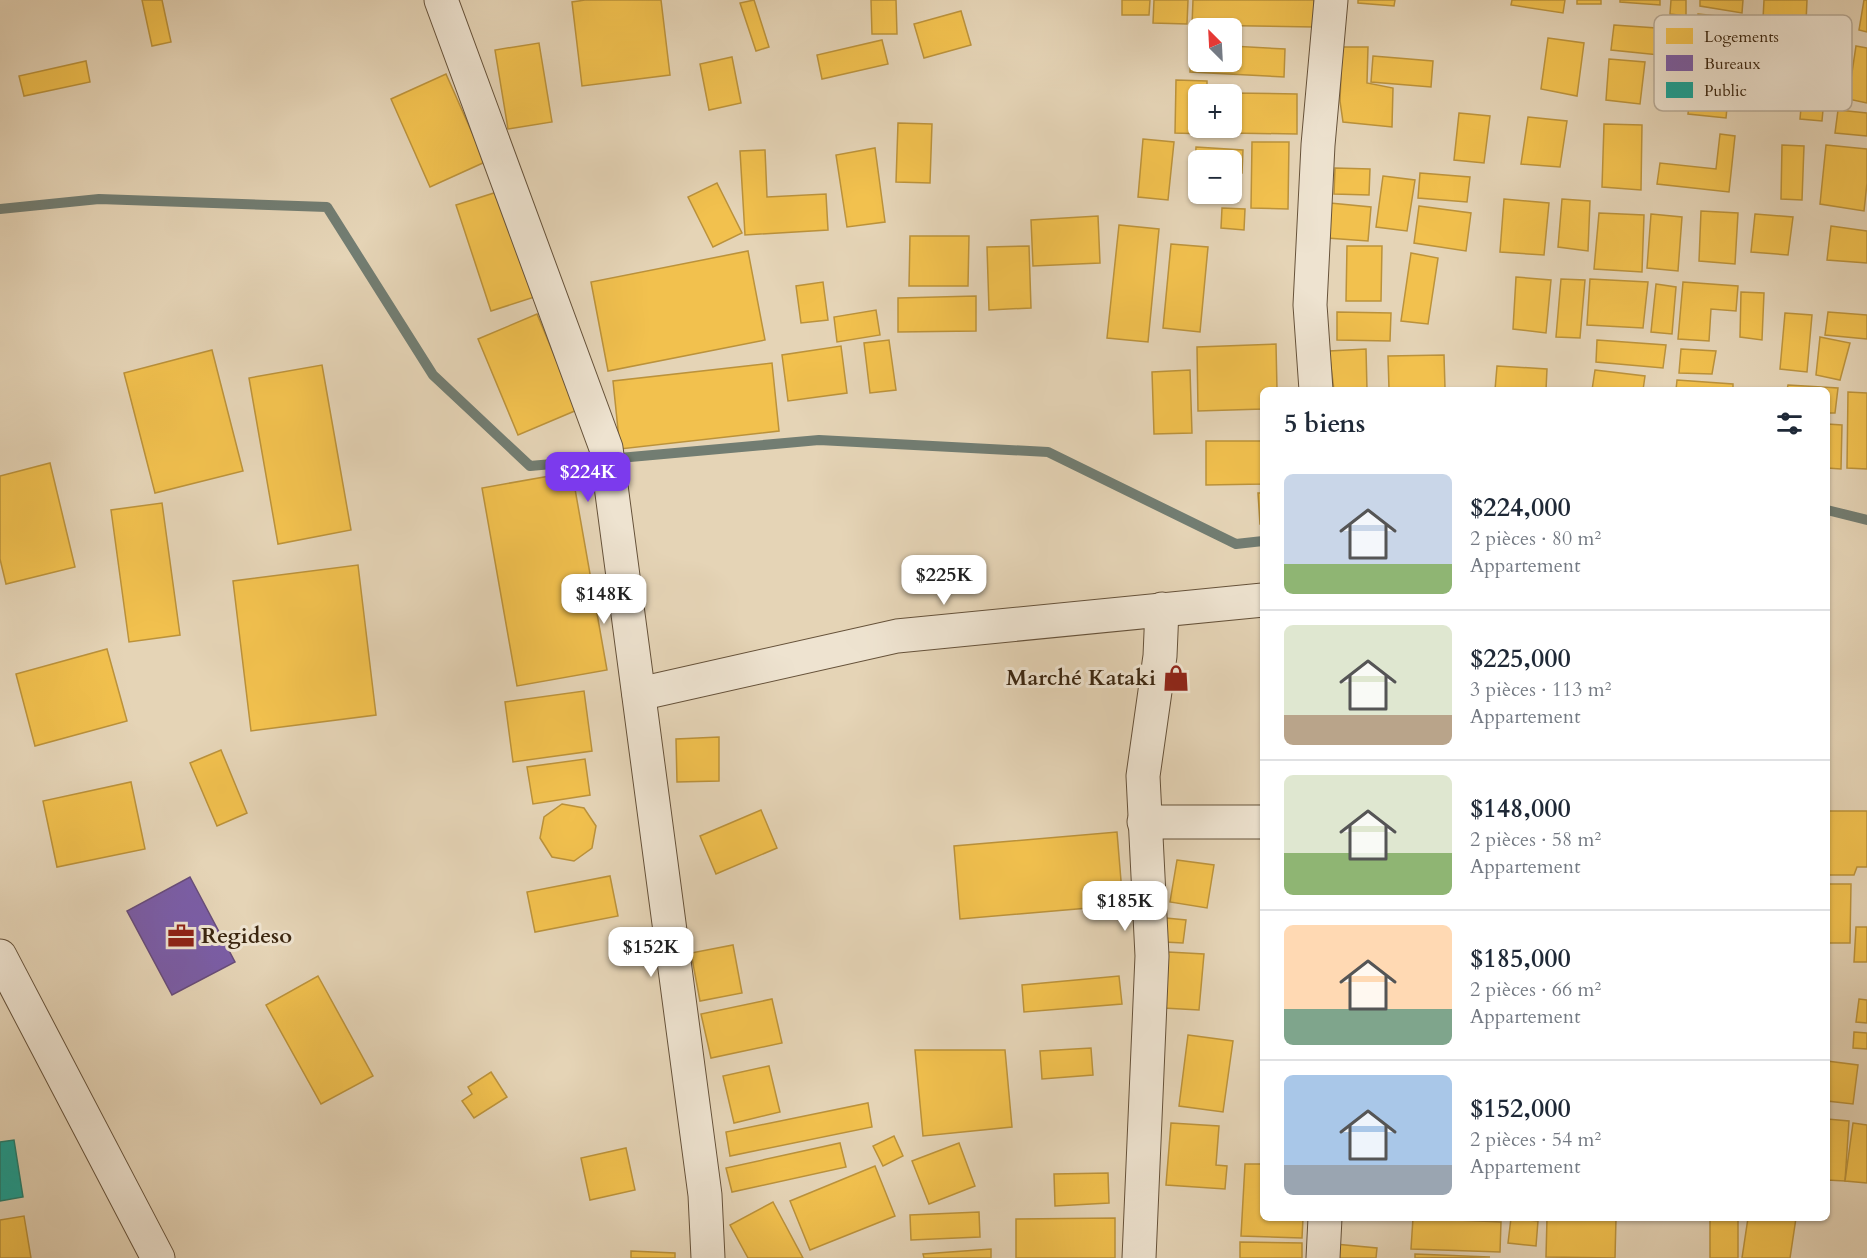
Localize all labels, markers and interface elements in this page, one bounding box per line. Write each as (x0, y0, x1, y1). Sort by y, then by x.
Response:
legend (1654, 15, 1852, 111)
north arrow (1188, 18, 1242, 72)
map controls (1188, 18, 1242, 204)
text: Logements (1704, 26, 1779, 48)
text: Bureaux (1704, 53, 1760, 75)
text: Public (1704, 80, 1747, 102)
button: + (1188, 84, 1242, 138)
button: − (1188, 150, 1242, 204)
text: 5 biens (1284, 406, 1365, 441)
icon: filters (1773, 407, 1806, 440)
pin: $224K (546, 452, 630, 503)
text: $224K (559, 458, 617, 485)
text: $224,000 (1470, 490, 1571, 525)
icon: home (1332, 498, 1404, 570)
text: 2 pièces · 80 m² (1470, 525, 1601, 552)
text: Appartement (1470, 552, 1581, 579)
pin: $225K (902, 555, 986, 606)
text: $225K (915, 561, 973, 588)
pin: $148K (562, 574, 646, 625)
text: $148K (575, 580, 633, 607)
text: $225,000 (1470, 641, 1571, 676)
icon: home (1332, 649, 1404, 721)
place label: Marché Kataki (1006, 663, 1156, 693)
shop icon: Marché Kataki (1161, 663, 1191, 693)
text: 3 pièces · 113 m² (1470, 676, 1611, 703)
text: Appartement (1470, 703, 1581, 730)
text: $148,000 (1470, 791, 1571, 826)
icon: home (1332, 799, 1404, 871)
text: 2 pièces · 58 m² (1470, 826, 1601, 853)
text: Appartement (1470, 853, 1581, 880)
pin: $185K (1083, 881, 1167, 932)
text: $185K (1096, 887, 1154, 914)
office icon: Regideso (166, 921, 196, 951)
place label: Regideso (201, 921, 292, 951)
pin: $152K (609, 927, 693, 978)
text: $152K (622, 933, 680, 960)
text: $185,000 (1470, 941, 1571, 976)
icon: home (1332, 949, 1404, 1021)
text: 2 pièces · 66 m² (1470, 976, 1601, 1003)
text: Appartement (1470, 1003, 1581, 1030)
text: $152,000 (1470, 1091, 1571, 1126)
icon: home (1332, 1099, 1404, 1171)
text: 2 pièces · 54 m² (1470, 1126, 1601, 1153)
text: Appartement (1470, 1153, 1581, 1180)

